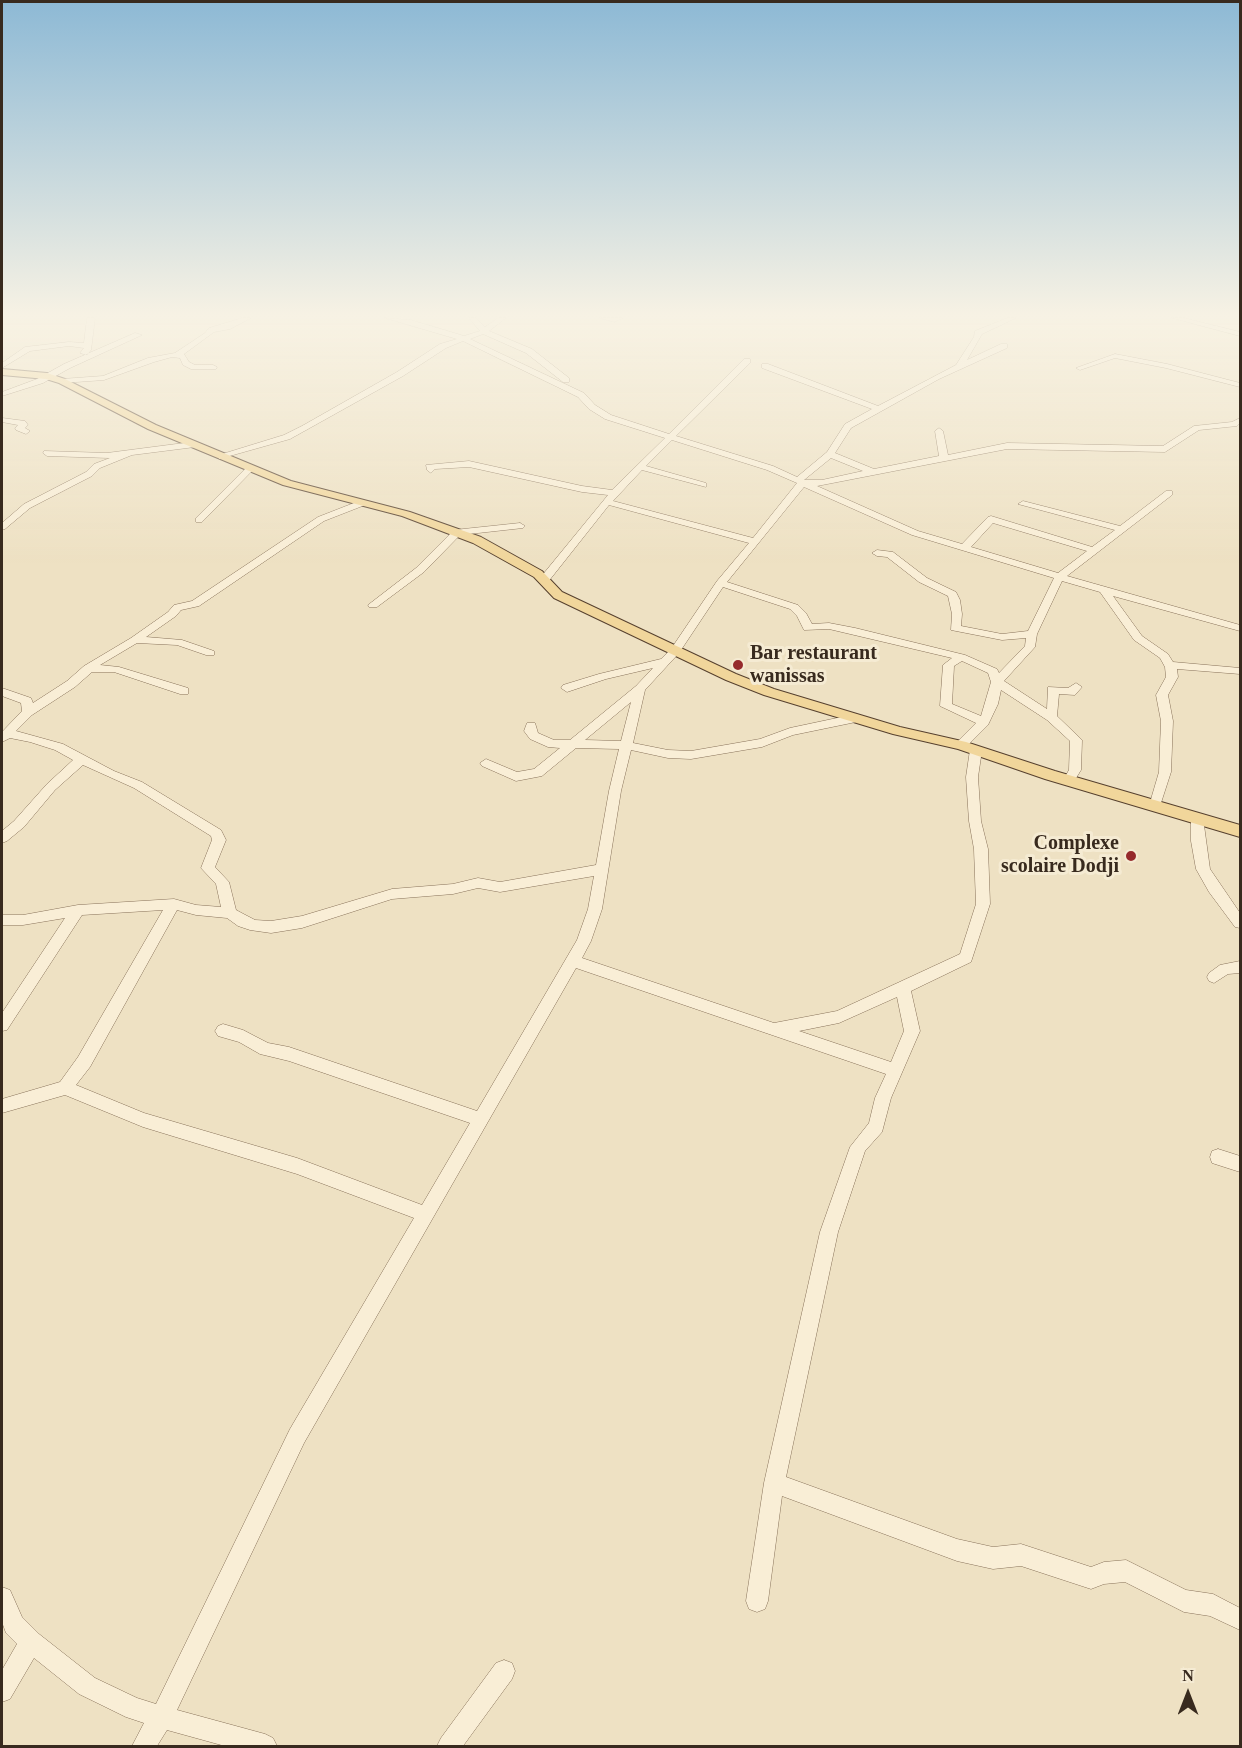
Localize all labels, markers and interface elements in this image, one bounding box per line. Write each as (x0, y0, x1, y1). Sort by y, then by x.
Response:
place label: Bar restaurant wanissas (750, 642, 877, 689)
marker: Bar restaurant wanissas (731, 658, 745, 672)
place label: Complexe scolaire Dodji (1001, 832, 1119, 879)
marker: Complexe scolaire Dodji (1124, 849, 1138, 863)
north arrow (1158, 1664, 1218, 1724)
text: N (1182, 1667, 1194, 1684)

